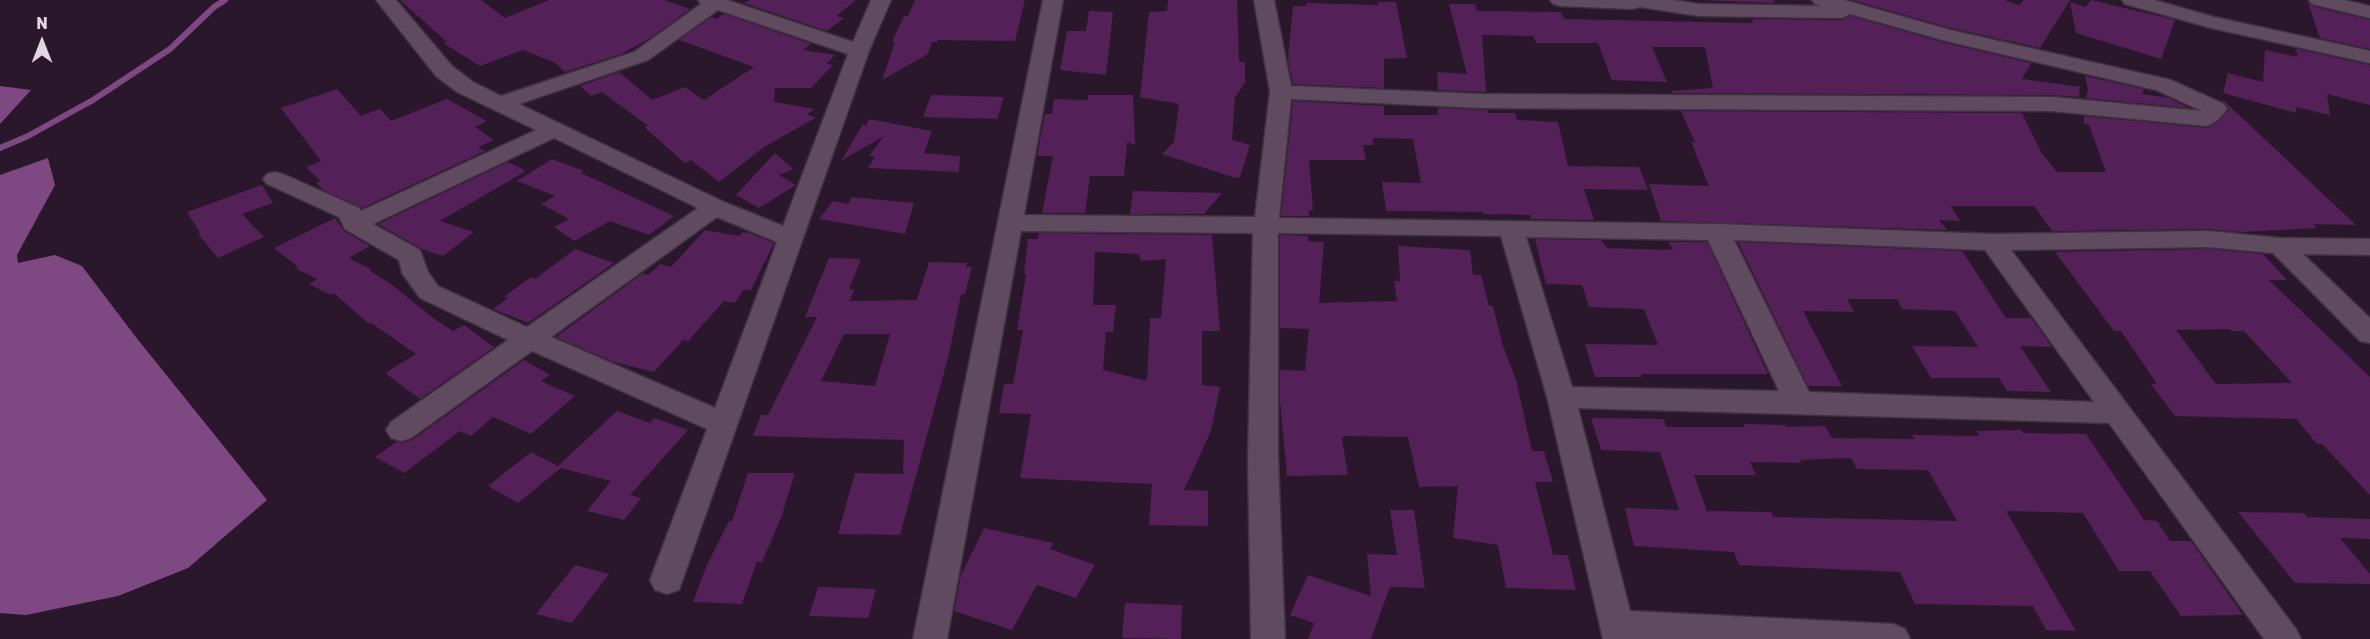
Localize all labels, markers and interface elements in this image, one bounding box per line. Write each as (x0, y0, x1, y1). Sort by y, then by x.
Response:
north arrow (12, 12, 72, 72)
text: N (36, 14, 48, 33)

